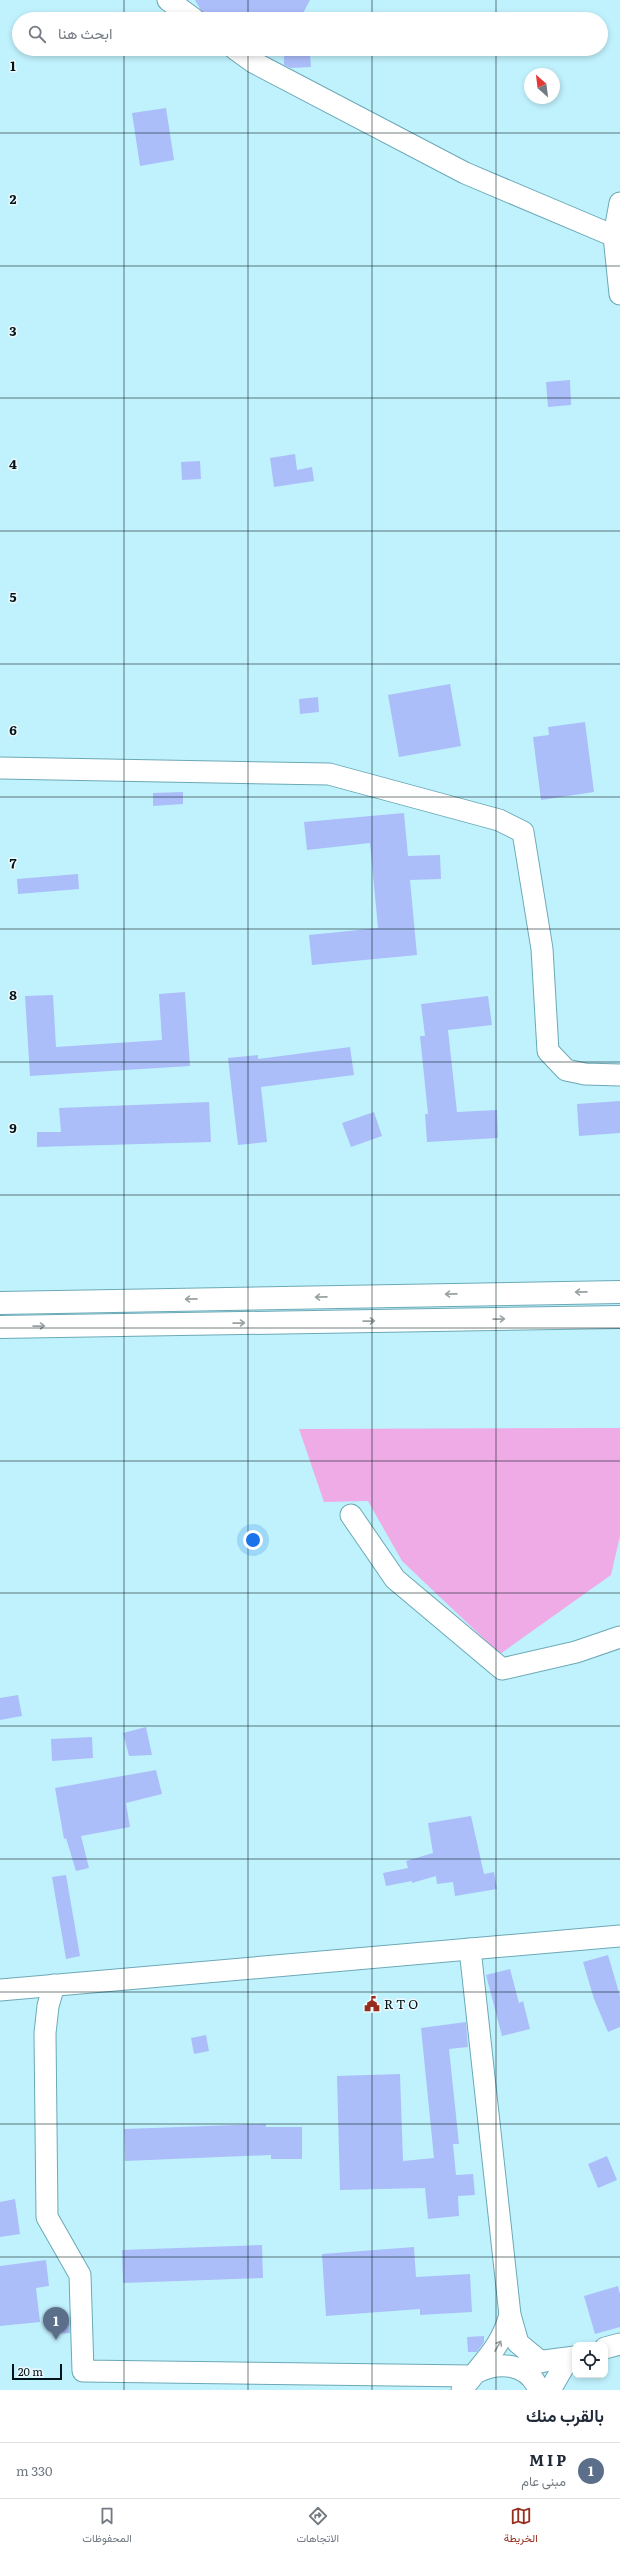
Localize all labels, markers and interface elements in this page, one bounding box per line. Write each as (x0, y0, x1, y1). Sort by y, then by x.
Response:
search box (12, 12, 608, 56)
text: ابحث هنا (58, 21, 112, 44)
icon: search (26, 23, 48, 45)
text: 1 (10, 56, 16, 75)
north arrow (524, 68, 560, 104)
text: 2 (10, 189, 17, 208)
text: 3 (9, 321, 17, 340)
text: 4 (9, 454, 17, 473)
text: 5 (9, 587, 17, 606)
text: 6 (9, 720, 17, 739)
text: 7 (9, 853, 17, 872)
text: 8 (9, 985, 17, 1004)
text: 9 (9, 1118, 17, 1137)
one-way arrow (575, 1288, 588, 1296)
one-way arrow (445, 1291, 458, 1298)
one-way arrow (315, 1293, 328, 1300)
one-way arrow (185, 1295, 198, 1303)
one-way arrow (492, 1315, 505, 1323)
one-way arrow (362, 1317, 375, 1325)
one-way arrow (232, 1319, 245, 1327)
one-way arrow (32, 1323, 45, 1330)
your location (243, 1530, 263, 1550)
place label: R T O (384, 1994, 418, 2013)
public building icon: R T O (363, 1995, 381, 2013)
pin: 1 (43, 2307, 69, 2340)
one-way arrow (494, 2340, 502, 2352)
map controls (572, 2342, 608, 2378)
button: locate (572, 2342, 608, 2378)
scale bar (12, 2362, 62, 2381)
text: 20 m (18, 2363, 43, 2379)
text: بالقرب منك (526, 2402, 604, 2427)
text: M I P (529, 2448, 566, 2471)
text: 330 m (16, 2461, 52, 2480)
text: 1 (588, 2461, 594, 2480)
text: مبنى عام (521, 2471, 566, 2490)
tab: المحفوظات (82, 2505, 132, 2548)
tab: الاتجاهات (296, 2505, 339, 2548)
tab: الخريطة (504, 2505, 538, 2548)

